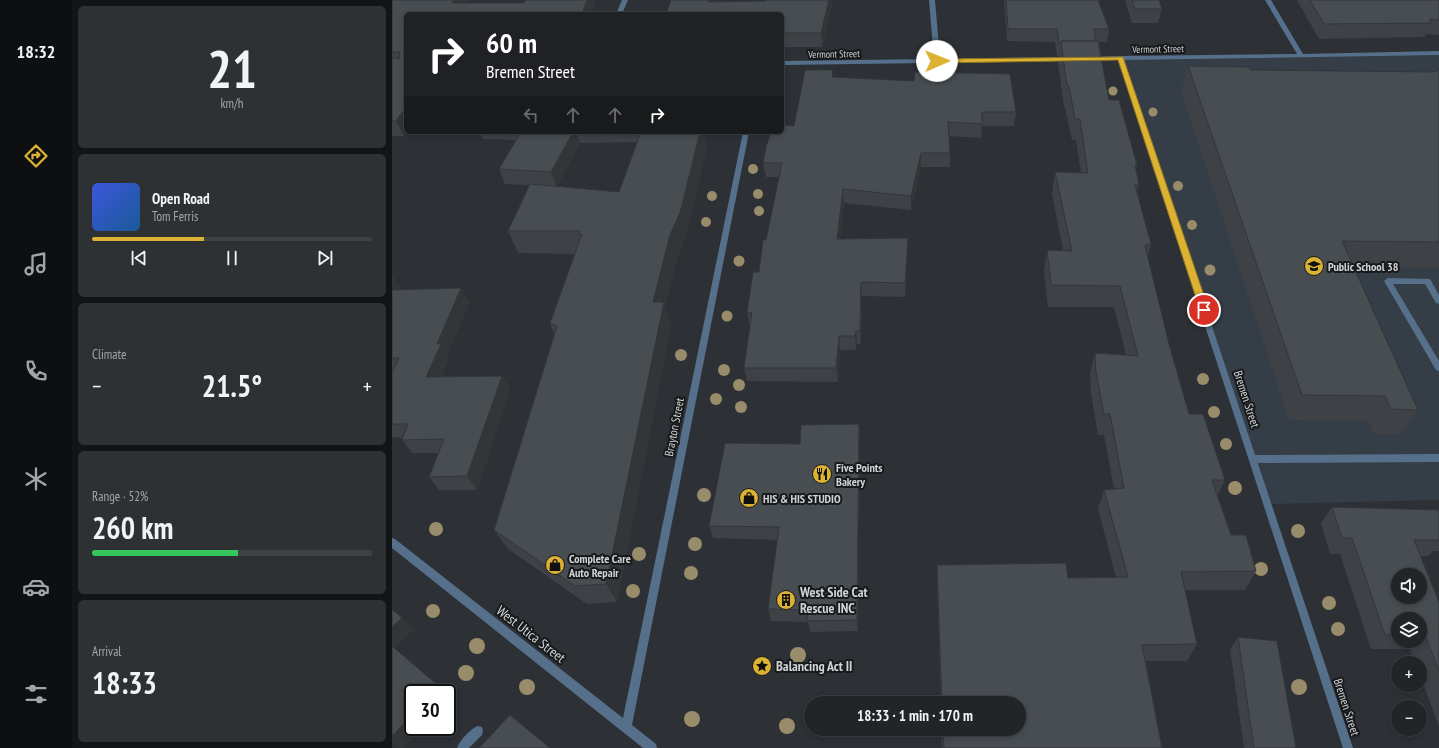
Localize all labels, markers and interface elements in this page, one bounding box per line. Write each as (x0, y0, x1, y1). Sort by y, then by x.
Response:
text: 60 m (486, 24, 537, 61)
icon: right (420, 28, 472, 80)
text: 21 (207, 35, 257, 102)
text: 18:32 (17, 40, 55, 63)
position arrow (916, 40, 958, 82)
street label: Vermont Street (1131, 42, 1184, 56)
street label: Vermont Street (807, 47, 860, 61)
text: Bremen Street (486, 60, 575, 83)
text: km/h (220, 95, 244, 112)
icon: left (520, 104, 542, 126)
icon: ahead (562, 104, 584, 126)
icon: ahead (604, 104, 626, 126)
icon: right (646, 104, 668, 126)
icon: directions (22, 142, 50, 170)
text: Open Road (152, 189, 210, 208)
text: Tom Ferris (152, 208, 198, 225)
icon: previous (128, 247, 150, 269)
icon: pause (221, 247, 243, 269)
icon: next (314, 247, 336, 269)
icon: music (22, 250, 50, 278)
school or university icon: Public School 38 (1303, 255, 1325, 277)
place label: Public School 38 (1328, 259, 1399, 274)
pin (1187, 293, 1221, 327)
icon: arrive (1193, 299, 1215, 321)
text: Climate (92, 346, 126, 363)
icon: phone (22, 357, 50, 385)
text: 21.5° (202, 366, 262, 405)
street label: Bremen Street (1231, 368, 1264, 430)
text: − (92, 372, 101, 400)
text: + (363, 372, 372, 400)
street label: Brayton Street (661, 396, 687, 458)
place label: Five Points Bakery (836, 460, 883, 489)
restaurant icon: Five Points Bakery (811, 463, 833, 485)
icon: climate (22, 465, 50, 493)
shop icon: HIS & HIS STUDIO (738, 487, 760, 509)
text: Range · 52% (92, 488, 148, 505)
place label: HIS & HIS STUDIO (763, 491, 841, 506)
text: 260 km (92, 508, 173, 547)
place label: Complete Care Auto Repair (568, 551, 631, 580)
shop icon: Complete Care Auto Repair (544, 554, 566, 576)
map controls (1391, 568, 1427, 736)
button: sound (1391, 568, 1427, 604)
icon: car (22, 573, 50, 601)
place label: West Side Cat Rescue INC (799, 583, 868, 617)
building icon: West Side Cat Rescue INC (775, 589, 797, 611)
street label: West Utica Street (493, 601, 569, 667)
button: layers (1391, 612, 1427, 648)
text: Arrival (92, 643, 121, 660)
place icon: Balancing Act II (751, 655, 773, 677)
button: + (1391, 656, 1427, 692)
place label: Balancing Act II (776, 657, 852, 675)
text: 18:33 (92, 663, 157, 702)
street label: Bremen Street (1331, 676, 1364, 738)
icon: filters (22, 680, 50, 708)
speed limit sign: 30 (404, 684, 456, 736)
button: − (1391, 700, 1427, 736)
text: 18:33 · 1 min · 170 m (857, 706, 973, 725)

